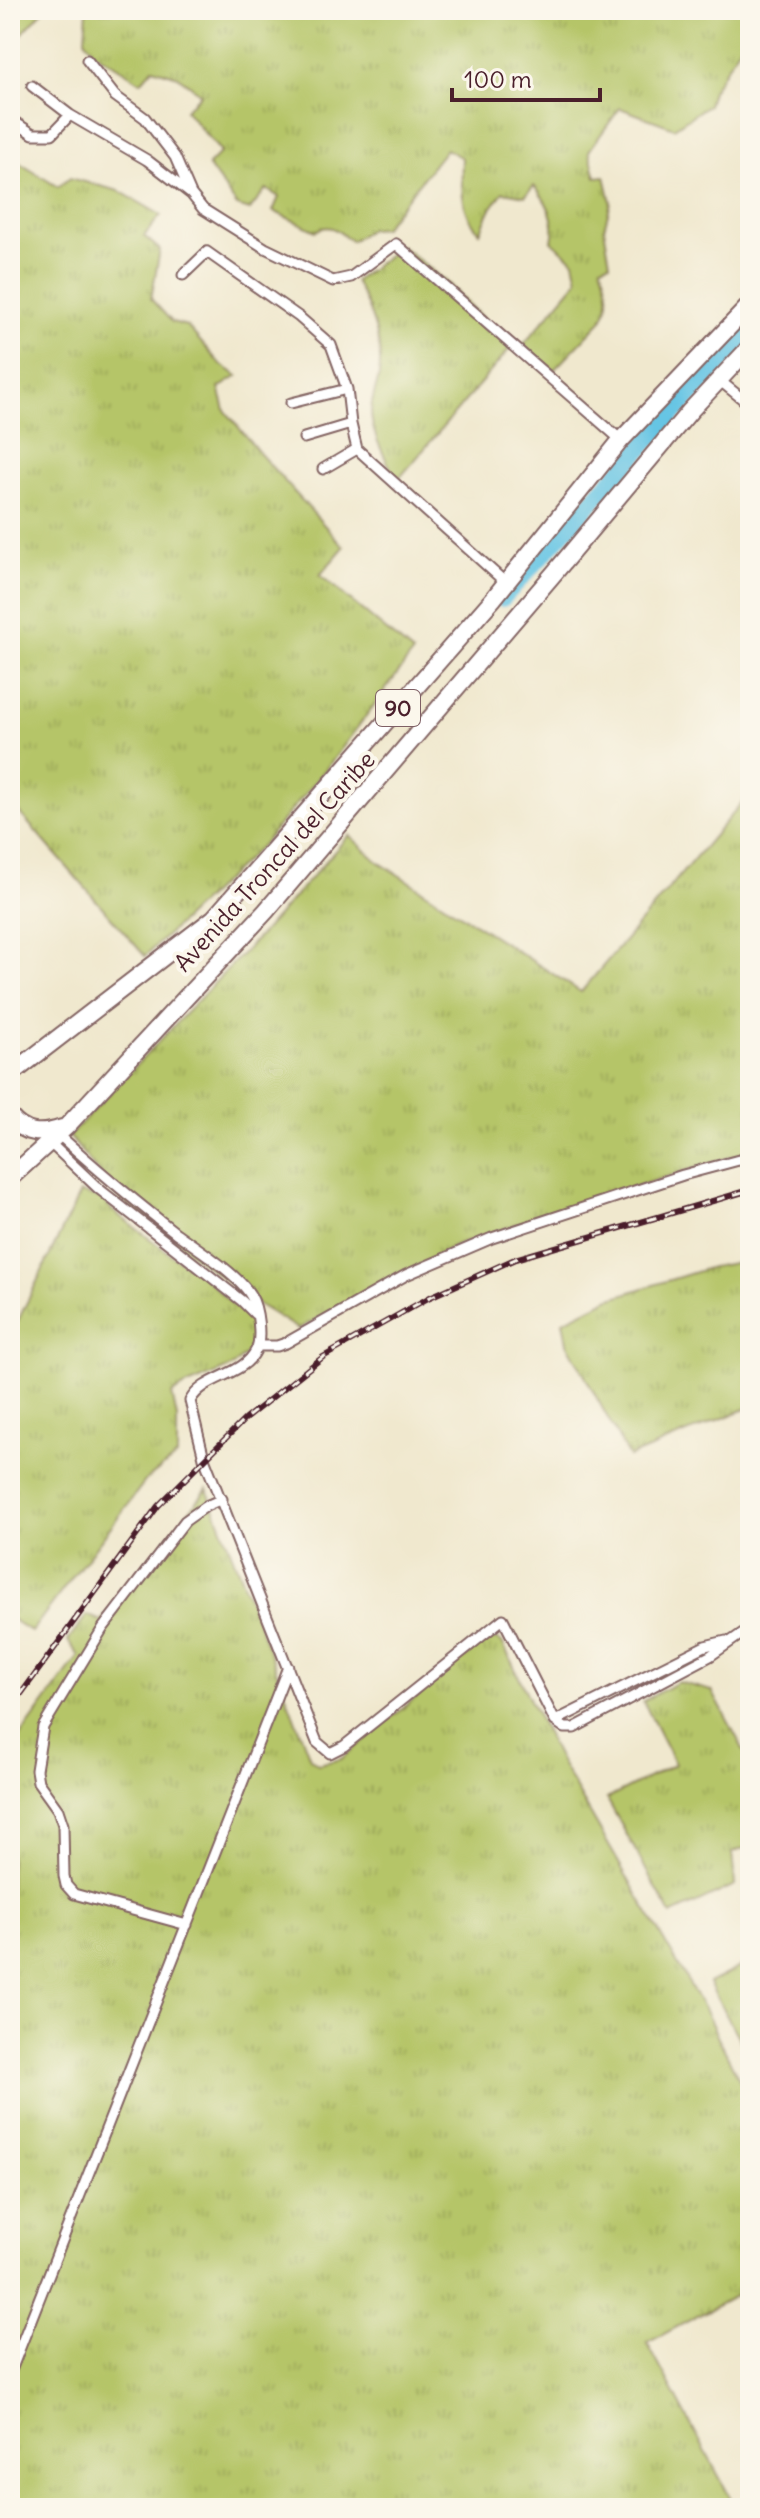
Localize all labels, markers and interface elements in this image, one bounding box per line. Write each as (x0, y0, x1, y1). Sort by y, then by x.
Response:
scale bar (452, 52, 600, 102)
text: 100 m (464, 64, 532, 94)
road number: 90 (376, 690, 420, 726)
street label: Avenida Troncal del Caribe (167, 745, 381, 977)

